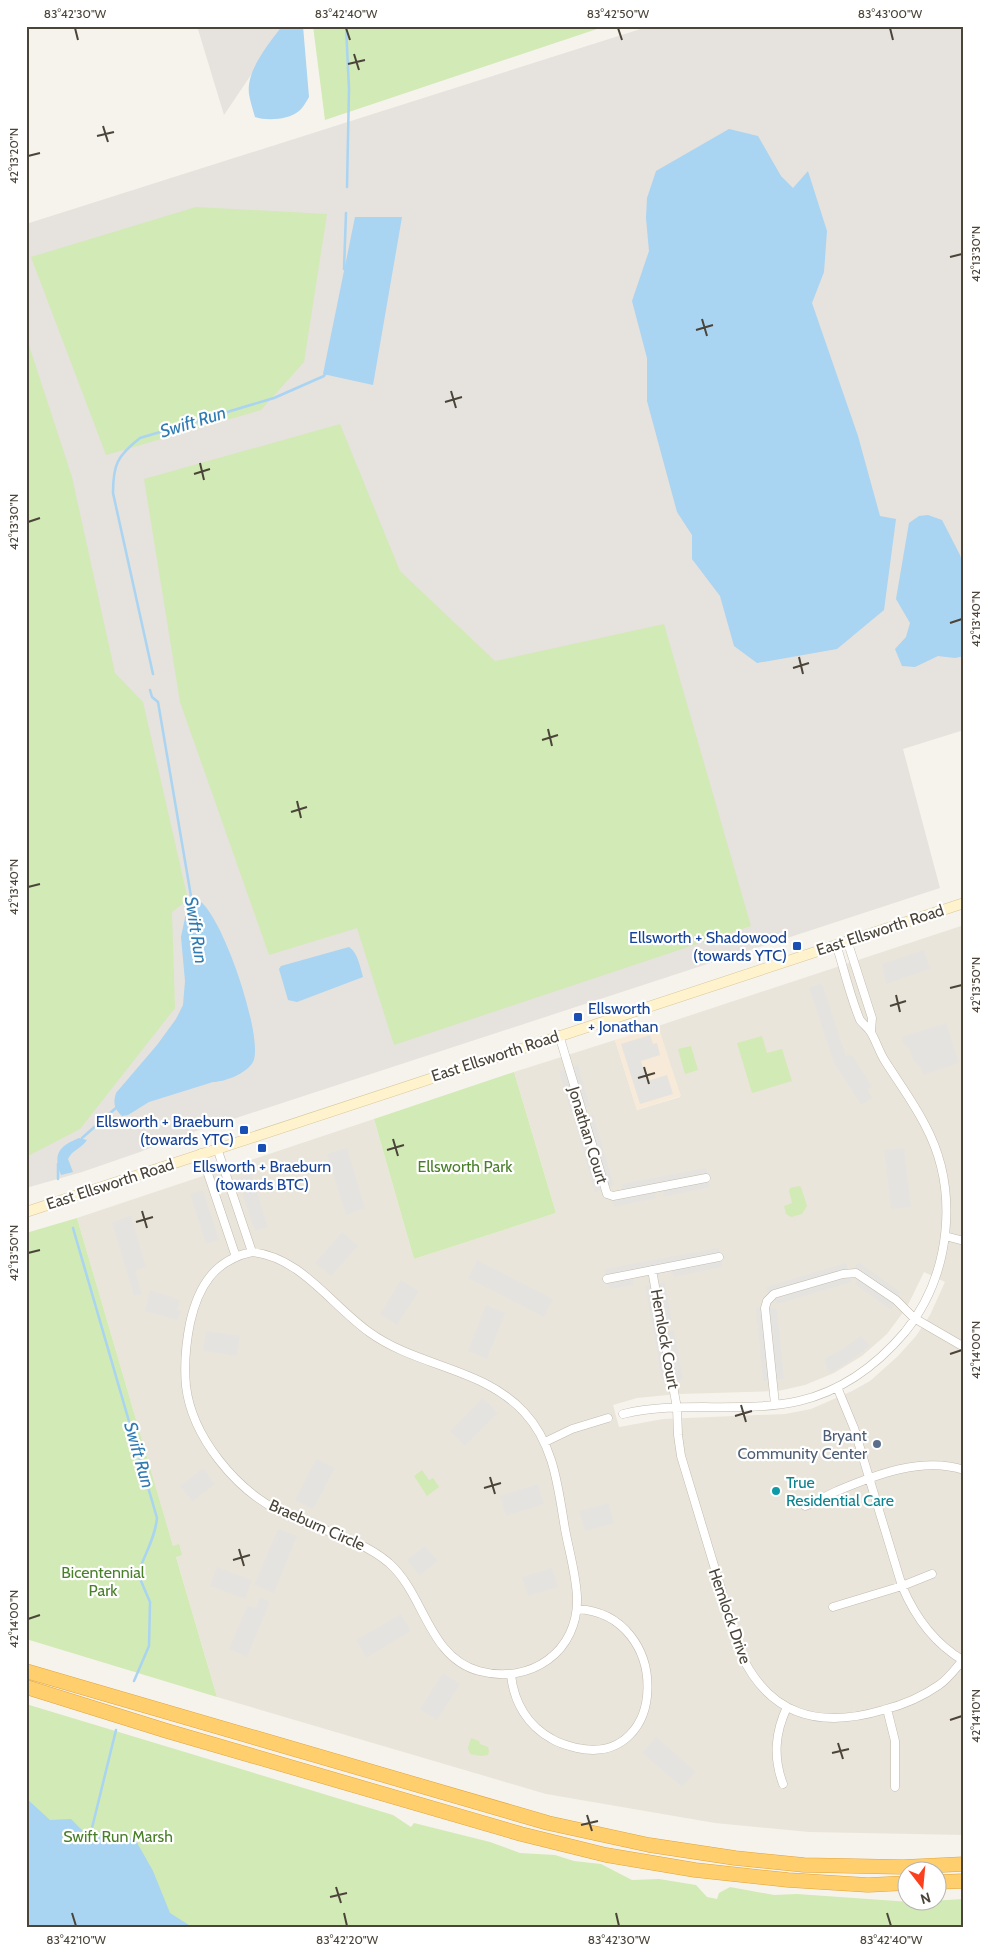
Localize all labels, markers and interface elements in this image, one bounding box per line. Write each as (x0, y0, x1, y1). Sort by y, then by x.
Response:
text: 83°42'30"W (44, 6, 107, 21)
text: 83°42'40"W (315, 6, 378, 21)
text: 83°42'50"W (587, 6, 650, 21)
text: 83°43'00"W (858, 6, 923, 21)
text: 42°13'20"N (6, 128, 21, 184)
text: 42°13'30"N (968, 226, 983, 282)
water label: Swift Run (157, 402, 229, 442)
text: 42°13'30"N (6, 494, 21, 550)
text: 42°13'40"N (968, 591, 983, 647)
text: 42°13'40"N (6, 859, 21, 915)
water label: Swift Run (180, 895, 212, 965)
street label: East Ellsworth Road (814, 900, 946, 960)
place label: Ellsworth + Shadowood (towards YTC) (629, 928, 787, 965)
marker: Ellsworth + Shadowood (towards YTC) (791, 940, 803, 952)
text: 42°13'50"N (968, 957, 983, 1013)
place label: Ellsworth + Jonathan (588, 999, 659, 1036)
marker: Ellsworth + Jonathan (572, 1011, 584, 1023)
street label: East Ellsworth Road (429, 1026, 561, 1086)
street label: Jonathan Court (564, 1083, 612, 1186)
place label: Ellsworth + Braeburn (towards YTC) (96, 1112, 234, 1149)
marker: Ellsworth + Braeburn (towards YTC) (238, 1124, 250, 1136)
marker: Ellsworth + Braeburn (towards BTC) (256, 1142, 268, 1154)
street label: East Ellsworth Road (44, 1154, 176, 1214)
place label: Ellsworth + Braeburn (towards BTC) (193, 1157, 331, 1194)
park label: Ellsworth Park (418, 1157, 513, 1176)
text: 42°13'50"N (6, 1225, 21, 1281)
street label: Hemlock Court (647, 1288, 683, 1391)
text: 42°14'00"N (968, 1321, 983, 1379)
water label: Swift Run (119, 1419, 159, 1491)
place label: Bryant Community Center (737, 1426, 868, 1463)
marker: Bryant Community Center (871, 1438, 883, 1450)
place label: True Residential Care (786, 1473, 894, 1510)
marker: True Residential Care (770, 1485, 782, 1497)
street label: Braeburn Circle (266, 1495, 368, 1555)
park label: Bicentennial Park (61, 1563, 145, 1600)
street label: Hemlock Drive (705, 1566, 755, 1666)
text: 42°14'00"N (6, 1590, 21, 1648)
text: 42°14'10"N (968, 1689, 983, 1743)
park label: Swift Run Marsh (63, 1827, 173, 1846)
north arrow (898, 1860, 948, 1910)
text: N (918, 1888, 933, 1909)
text: 83°42'10"W (46, 1932, 107, 1947)
text: 83°42'20"W (316, 1932, 379, 1947)
text: 83°42'30"W (588, 1932, 651, 1947)
text: 83°42'40"W (860, 1932, 923, 1947)

